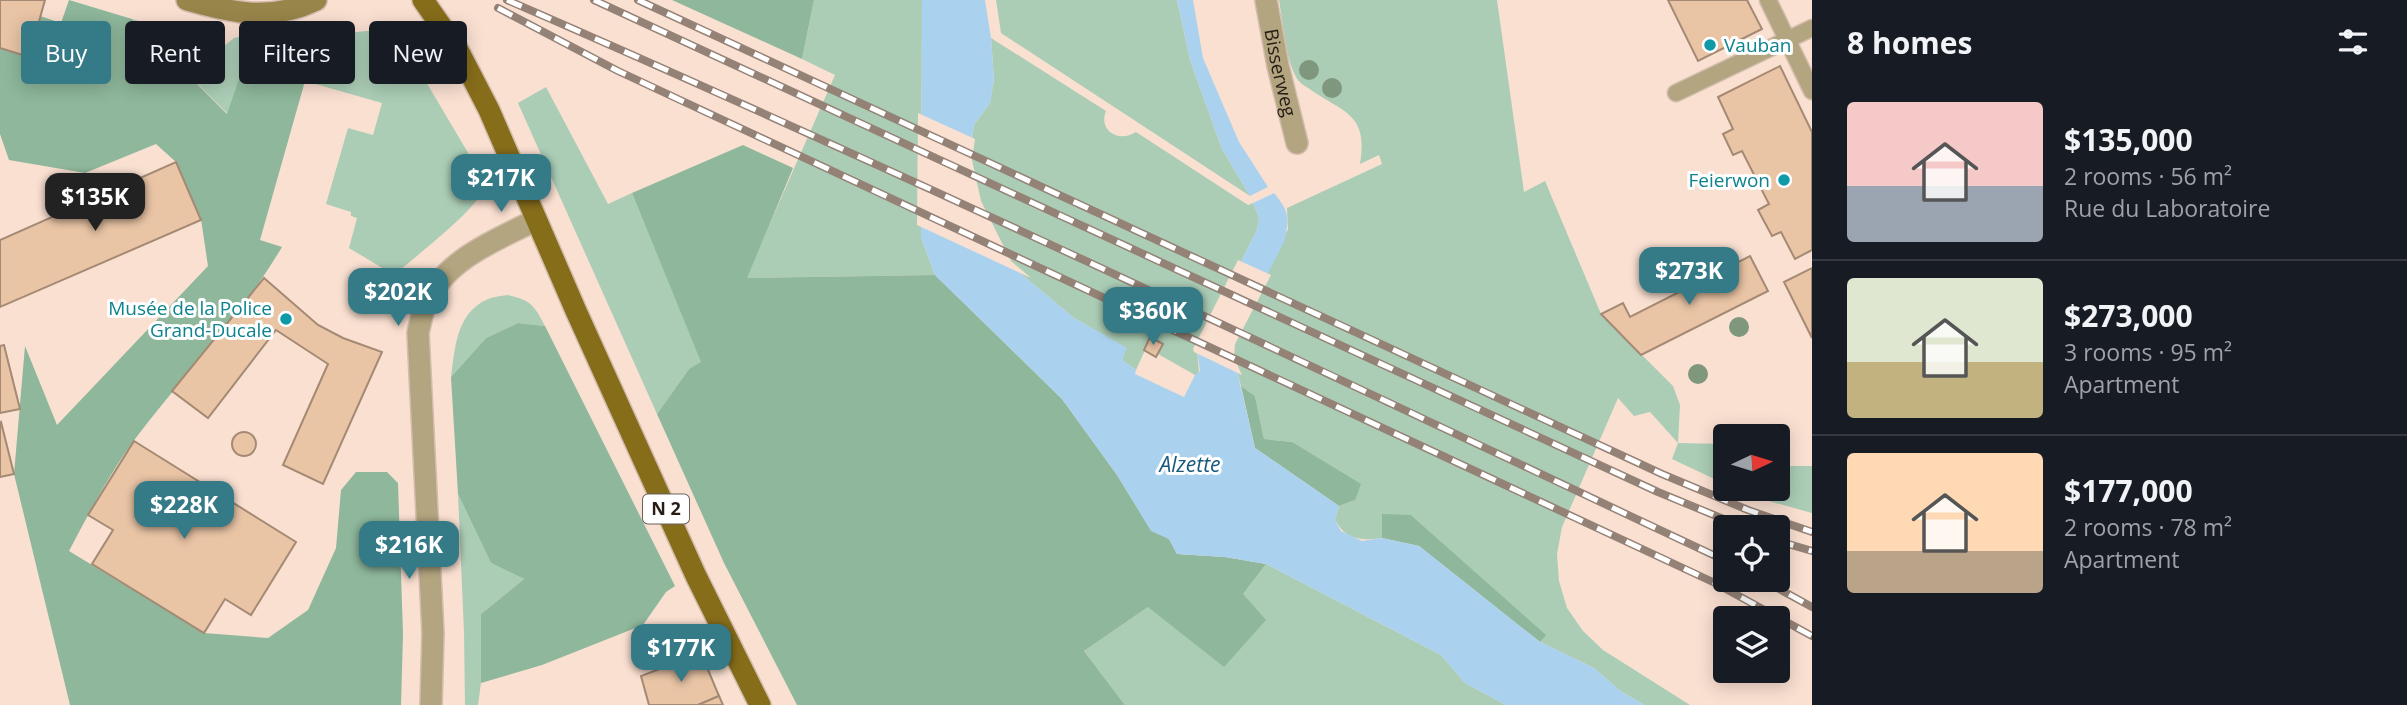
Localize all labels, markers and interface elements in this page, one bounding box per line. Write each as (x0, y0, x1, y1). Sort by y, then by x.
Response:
chip: Buy (21, 21, 111, 84)
chip: Rent (125, 21, 225, 84)
chip: Filters (239, 21, 355, 84)
chip: New (369, 21, 467, 84)
text: 8 homes (1847, 22, 1972, 63)
icon: filters (2334, 23, 2372, 61)
street label: Bisserweg (1258, 27, 1303, 119)
place label: Vauban (1724, 32, 1791, 58)
marker: Vauban (1702, 37, 1718, 53)
text: $135,000 (2064, 119, 2193, 160)
icon: home (1903, 130, 1987, 214)
pin: $217K (452, 154, 550, 214)
text: 2 rooms · 56 m² (2064, 160, 2232, 192)
text: $217K (467, 161, 535, 193)
place label: Feierwon (1688, 167, 1770, 193)
marker: Feierwon (1776, 172, 1792, 188)
pin: $135K (46, 174, 144, 233)
text: $135K (61, 180, 129, 212)
text: Rue du Laboratoire (2064, 192, 2270, 224)
pin: $273K (1640, 247, 1738, 307)
text: $273K (1655, 254, 1723, 286)
pin: $202K (349, 268, 447, 328)
text: $202K (364, 275, 432, 307)
pin: $360K (1104, 288, 1202, 347)
text: $360K (1119, 294, 1187, 326)
place label: Musée de la Police Grand-Ducale (108, 295, 272, 343)
text: $273,000 (2064, 295, 2193, 336)
icon: home (1903, 306, 1987, 390)
marker: Musée de la Police Grand-Ducale (278, 311, 294, 327)
text: 3 rooms · 95 m² (2064, 336, 2232, 368)
text: Apartment (2064, 368, 2180, 400)
north arrow (1713, 424, 1790, 500)
map controls (1713, 424, 1790, 683)
water label: Alzette (1157, 450, 1221, 478)
text: $177,000 (2064, 470, 2193, 511)
icon: home (1903, 481, 1987, 565)
pin: $228K (135, 482, 233, 541)
text: $228K (150, 488, 218, 520)
road number: N 2 (643, 494, 689, 524)
text: 2 rooms · 78 m² (2064, 511, 2232, 543)
button: locate (1713, 515, 1790, 592)
pin: $216K (360, 522, 458, 581)
text: $216K (375, 528, 443, 560)
text: Apartment (2064, 543, 2180, 575)
button: layers (1713, 606, 1790, 683)
pin: $177K (632, 624, 730, 684)
text: $177K (647, 631, 715, 663)

